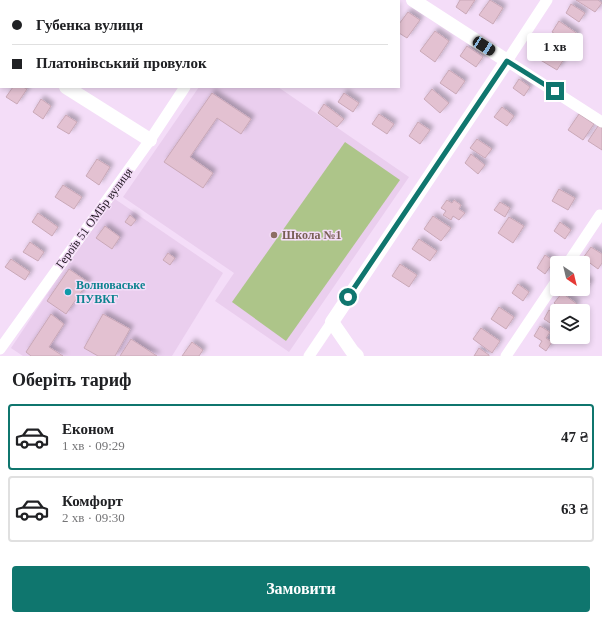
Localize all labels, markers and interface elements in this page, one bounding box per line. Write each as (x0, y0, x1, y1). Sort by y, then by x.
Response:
text: Губенка вулиця (36, 17, 143, 33)
callout: 1 хв (527, 33, 583, 61)
car (471, 34, 497, 58)
text: 1 хв (543, 39, 567, 54)
text: Платонівський провулок (36, 55, 207, 71)
route end (546, 82, 564, 100)
street label: Героїв 51 ОМБр вулиця (53, 165, 135, 271)
place label: Школа №1 (282, 228, 342, 242)
marker: Школа №1 (269, 230, 279, 240)
north arrow (550, 256, 590, 296)
map controls (550, 256, 590, 344)
place label: Волноваське ПУВКГ (76, 278, 146, 306)
marker: Волноваське ПУВКГ (63, 287, 73, 297)
route start (339, 288, 357, 306)
button: layers (550, 304, 590, 344)
text: Оберіть тариф (12, 370, 132, 390)
icon: car (14, 419, 50, 455)
text: Економ (62, 421, 114, 437)
text: 47 ₴ (561, 429, 588, 445)
text: 1 хв · 09:29 (62, 438, 125, 453)
icon: car (14, 491, 50, 527)
text: Комфорт (62, 493, 123, 509)
text: 63 ₴ (561, 501, 588, 517)
text: 2 хв · 09:30 (62, 510, 125, 525)
button: Замовити (12, 566, 590, 612)

